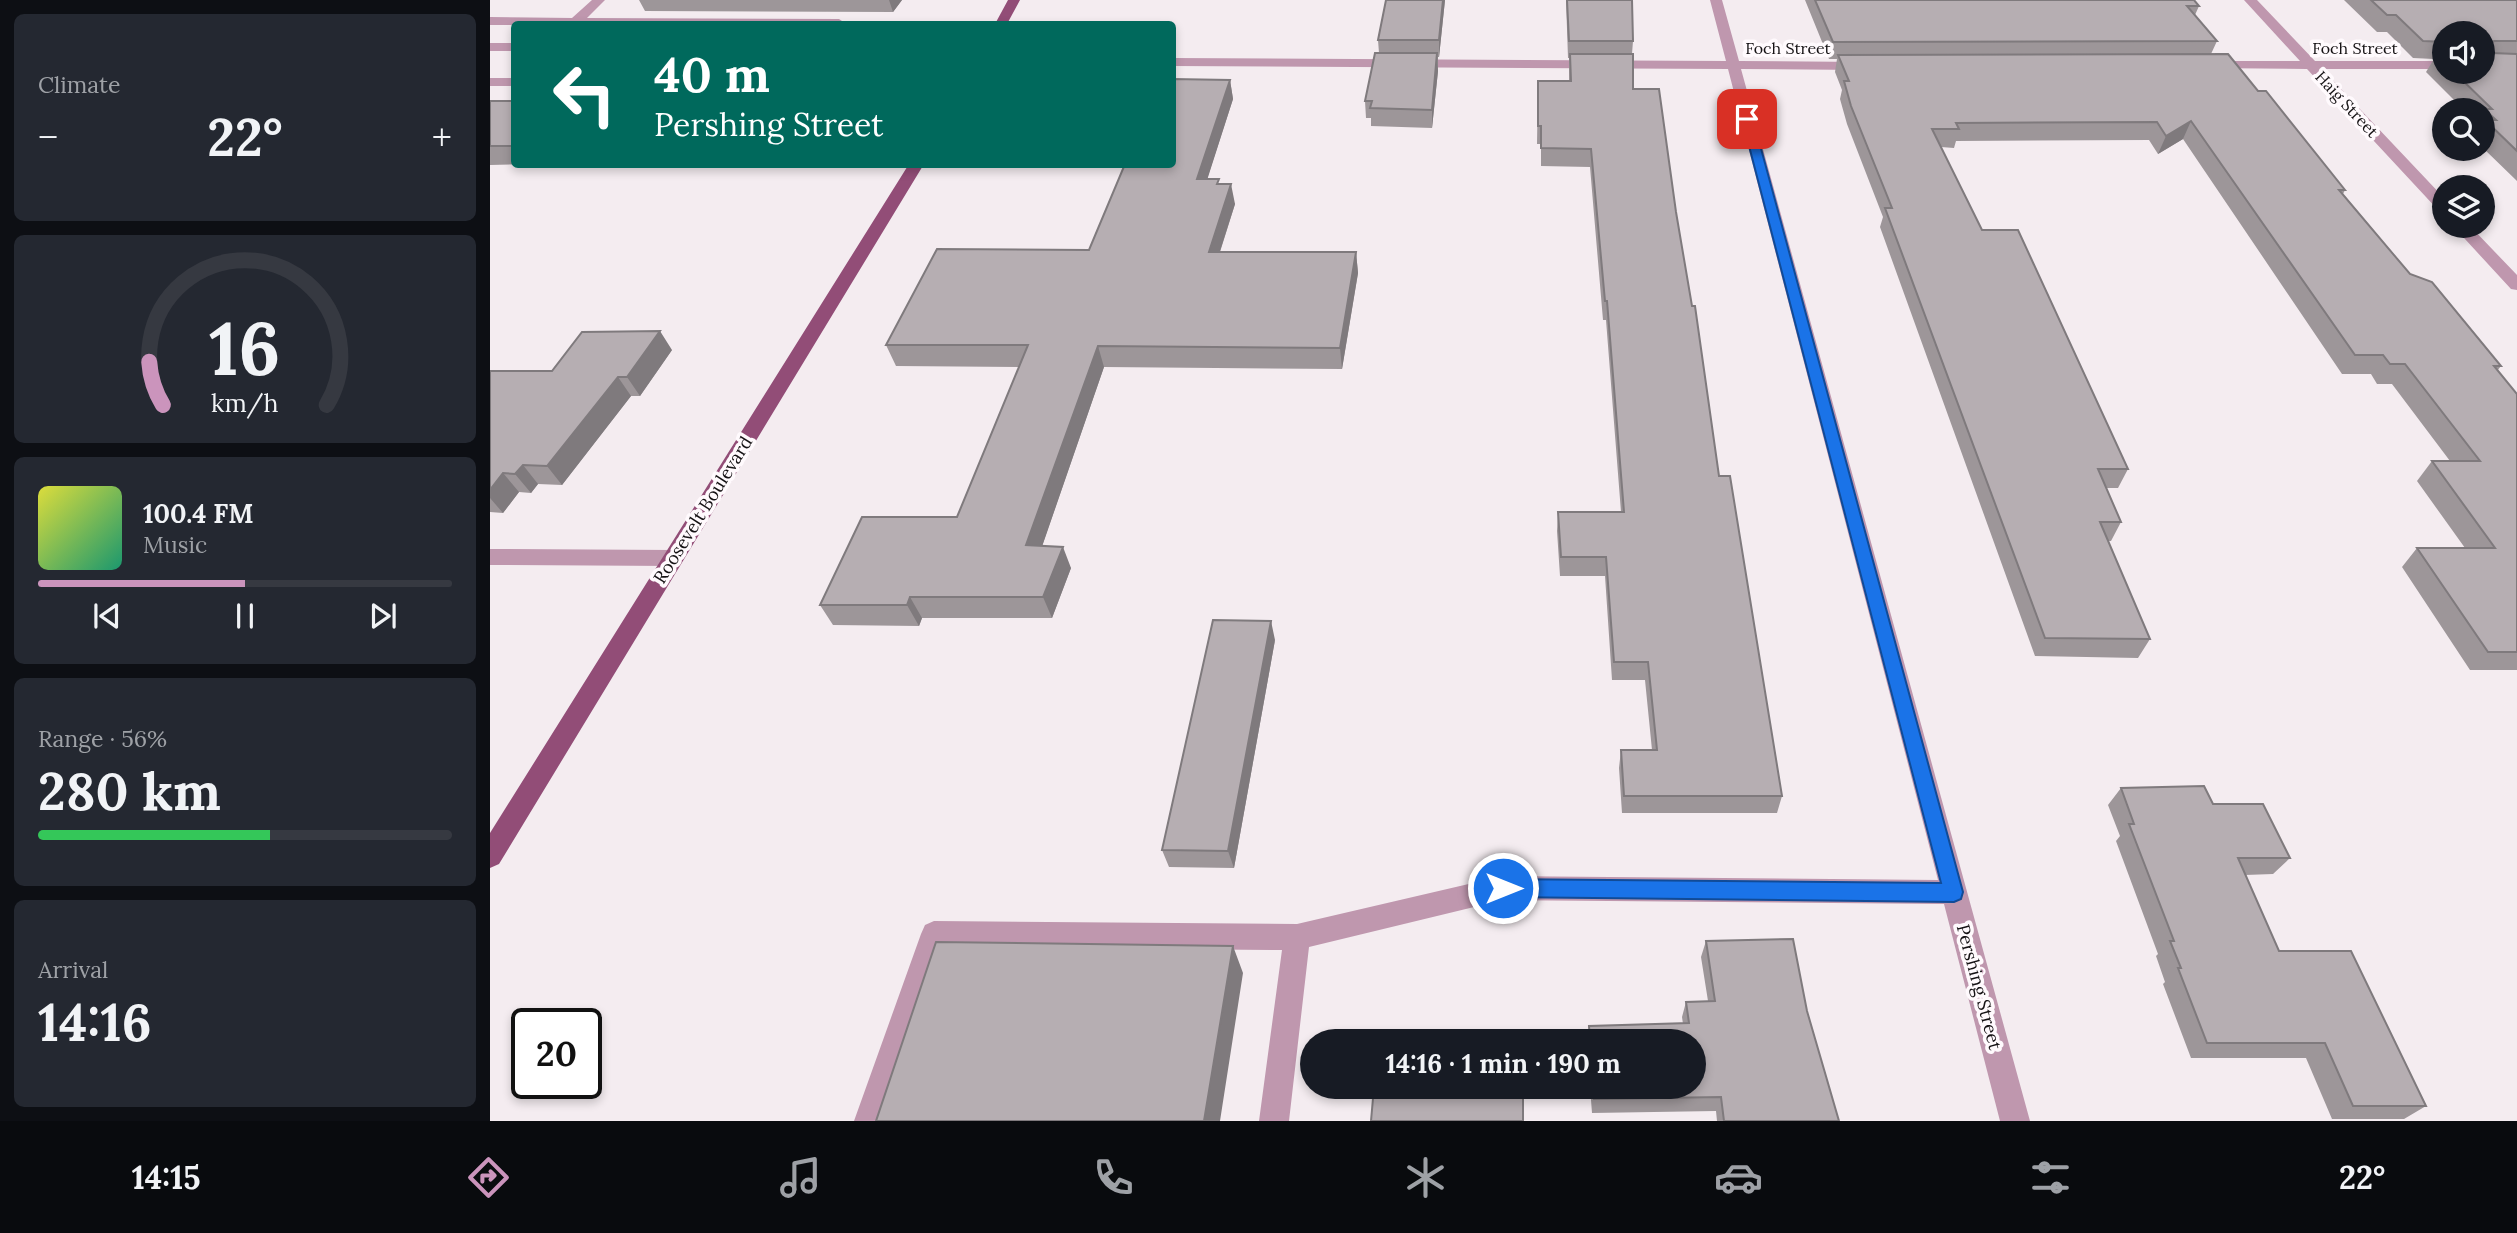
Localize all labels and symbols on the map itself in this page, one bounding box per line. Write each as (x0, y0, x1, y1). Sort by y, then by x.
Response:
street label: Foch Street (1745, 38, 1832, 58)
street label: Foch Street (2312, 38, 2399, 58)
street label: Haig Street (2311, 67, 2383, 142)
pin (1717, 89, 1777, 149)
street label: Roosevelt Boulevard (648, 432, 757, 588)
position arrow (1466, 851, 1540, 925)
street label: Pershing Street (1952, 922, 2007, 1052)
speed limit sign: 20 (511, 1008, 602, 1099)

